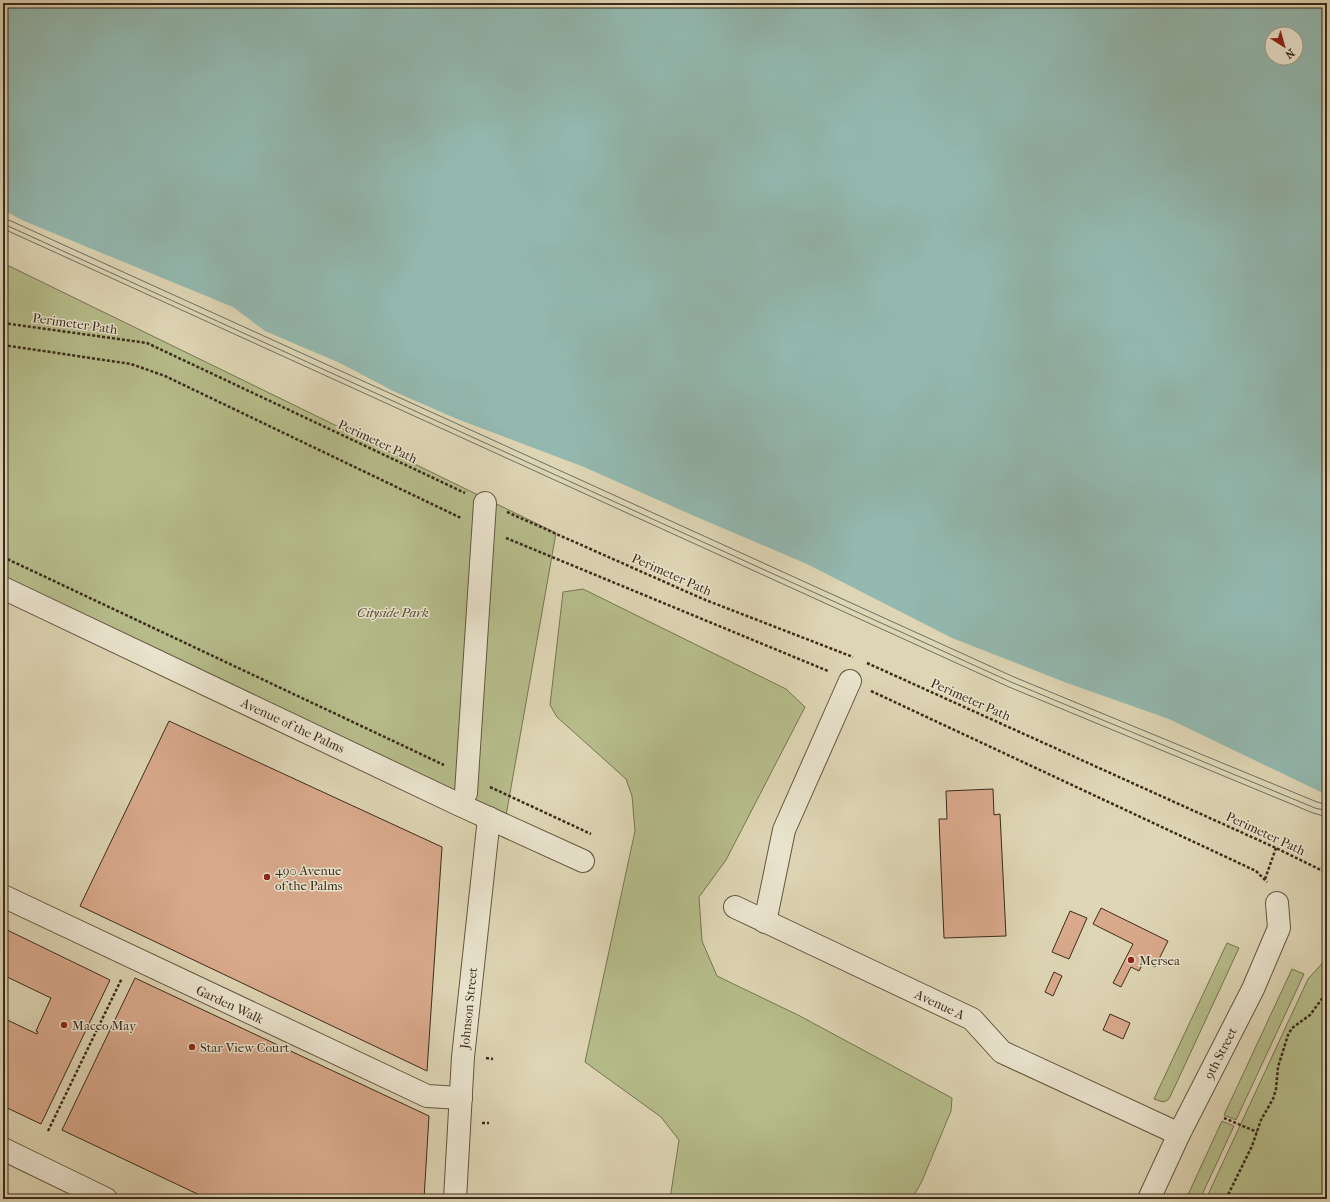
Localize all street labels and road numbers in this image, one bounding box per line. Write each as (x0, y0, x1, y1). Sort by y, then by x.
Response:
street label: Perimeter Path (32, 310, 119, 337)
street label: Perimeter Path (336, 417, 420, 467)
street label: Perimeter Path (630, 550, 715, 599)
street label: Perimeter Path (929, 675, 1014, 724)
street label: Avenue of the Palms (238, 694, 347, 756)
street label: Perimeter Path (1224, 809, 1308, 859)
street label: Johnson Street (457, 966, 480, 1051)
street label: Garden Walk (194, 982, 266, 1027)
street label: Avenue A (912, 986, 968, 1023)
street label: 9th Street (1201, 1025, 1240, 1082)

